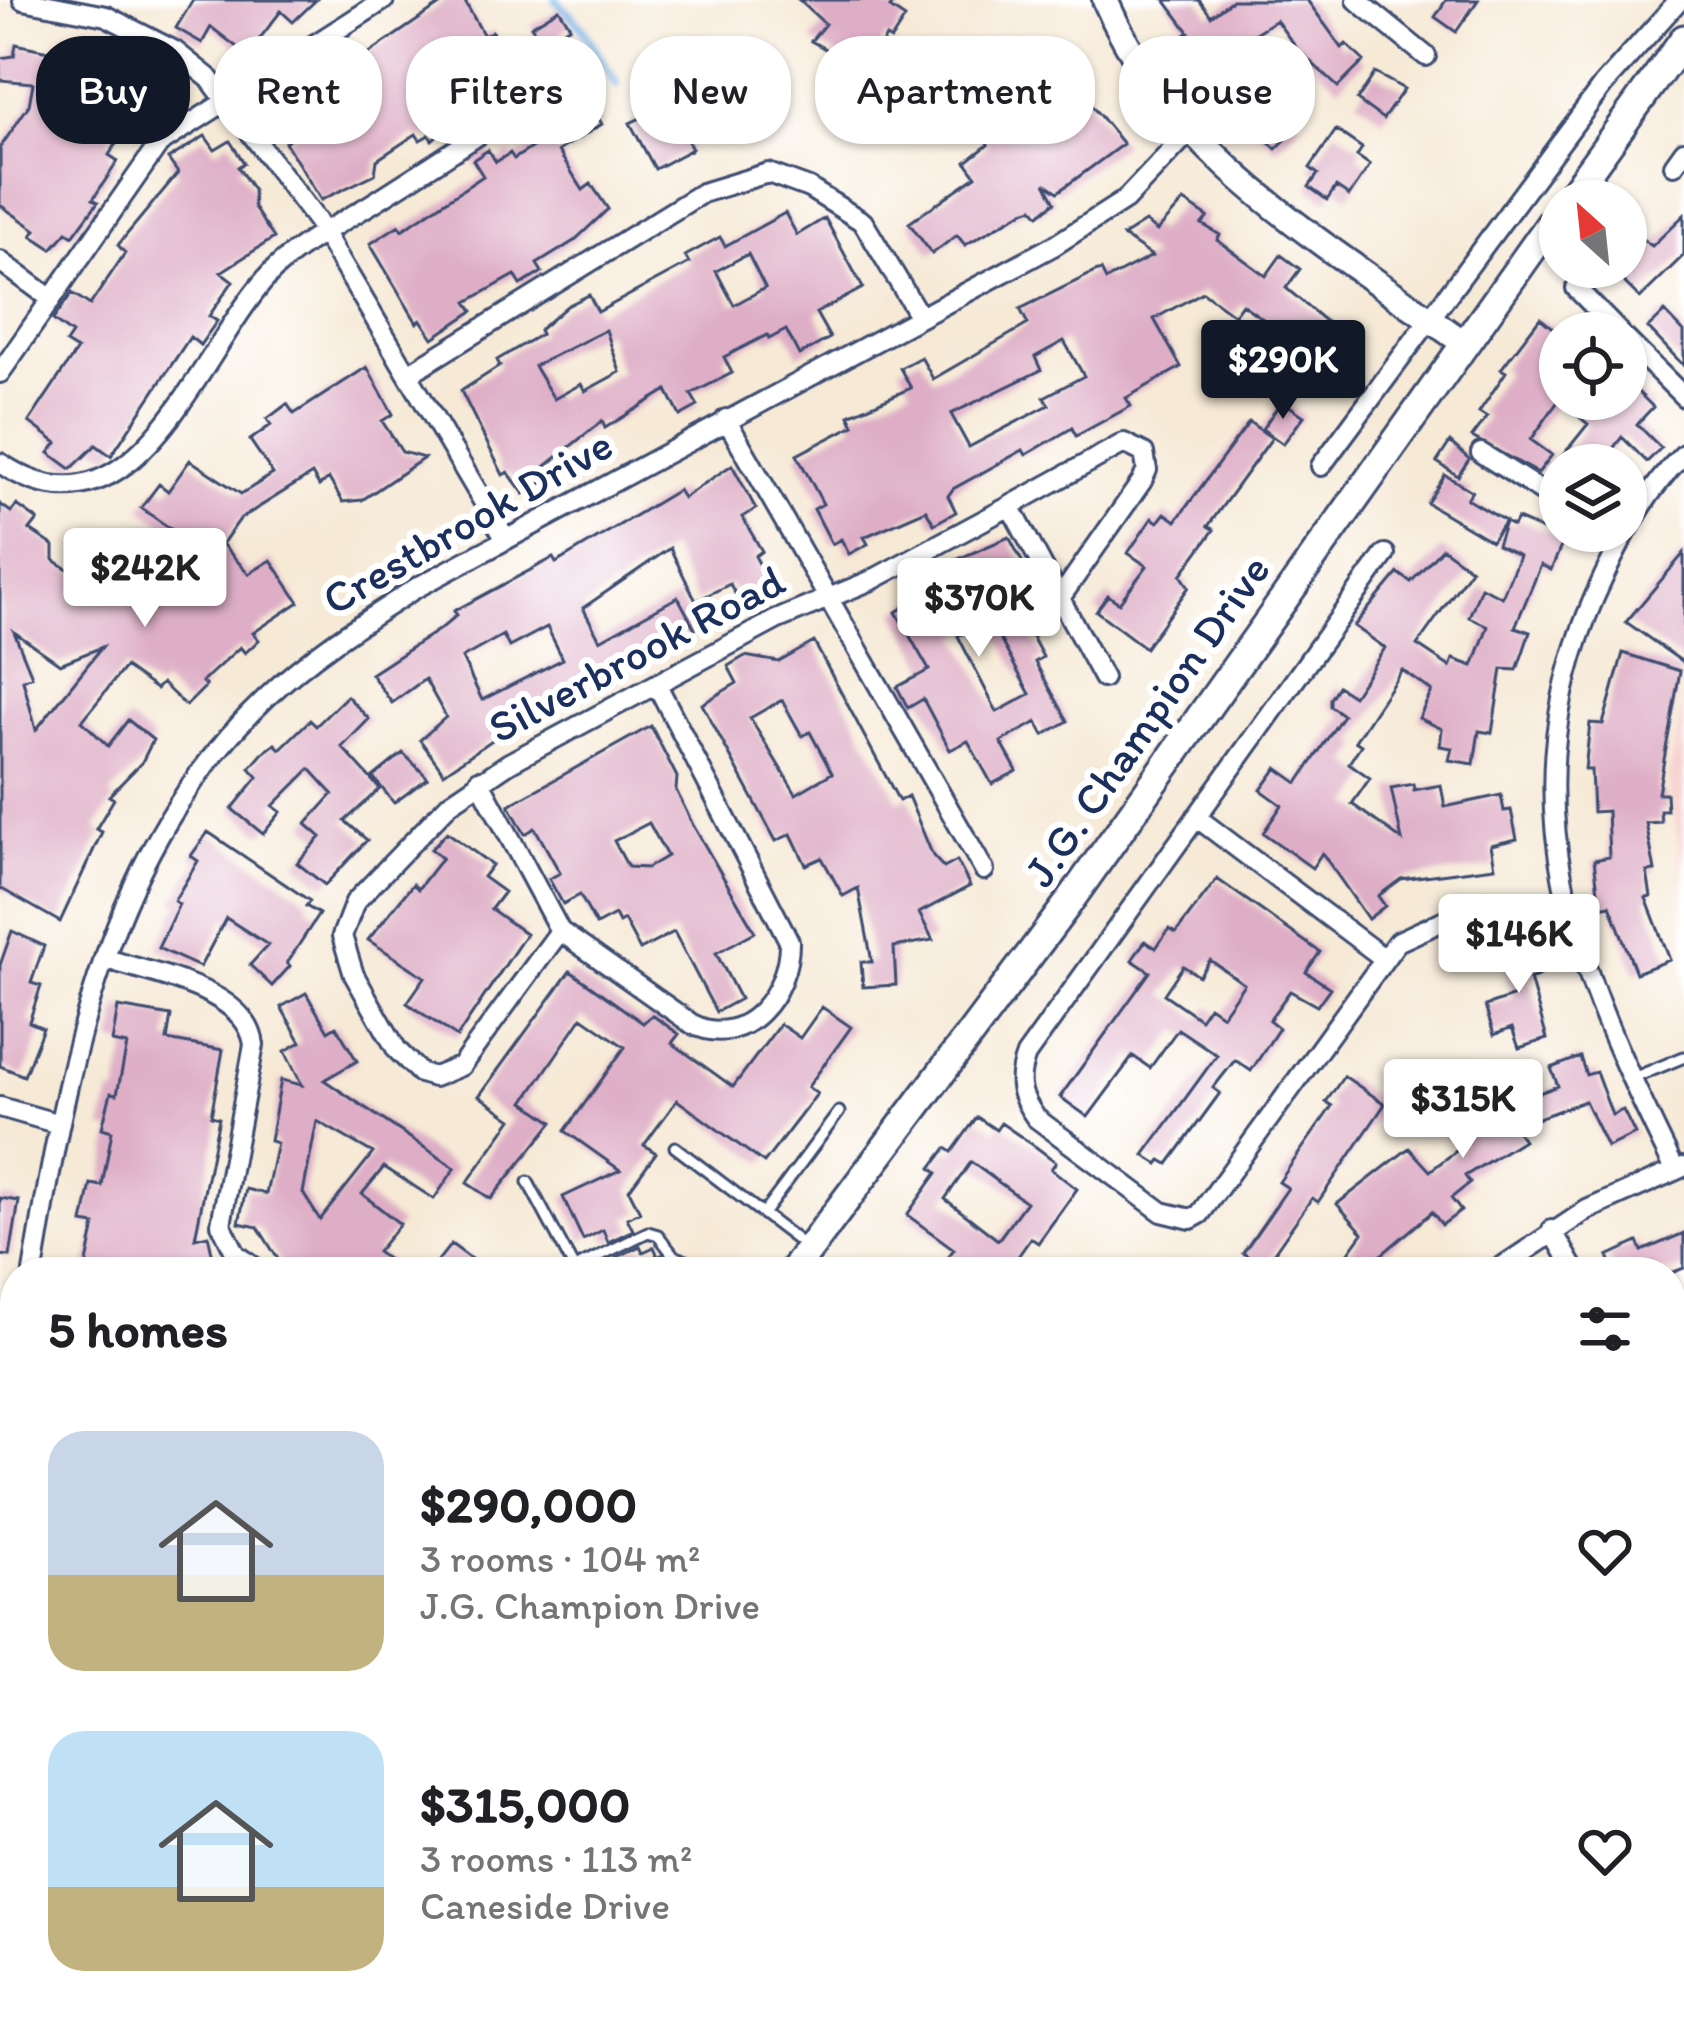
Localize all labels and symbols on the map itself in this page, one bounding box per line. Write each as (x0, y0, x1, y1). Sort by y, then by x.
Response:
north arrow (1539, 180, 1647, 288)
pin: $290K (1199, 320, 1367, 422)
street label: Crestbrook Drive (312, 416, 622, 626)
pin: $242K (61, 528, 229, 630)
street label: J.G. Champion Drive (1011, 544, 1281, 896)
street label: Silverbrook Road (479, 552, 793, 754)
pin: $370K (895, 558, 1063, 660)
pin: $146K (1435, 894, 1603, 996)
pin: $315K (1379, 1059, 1547, 1161)

